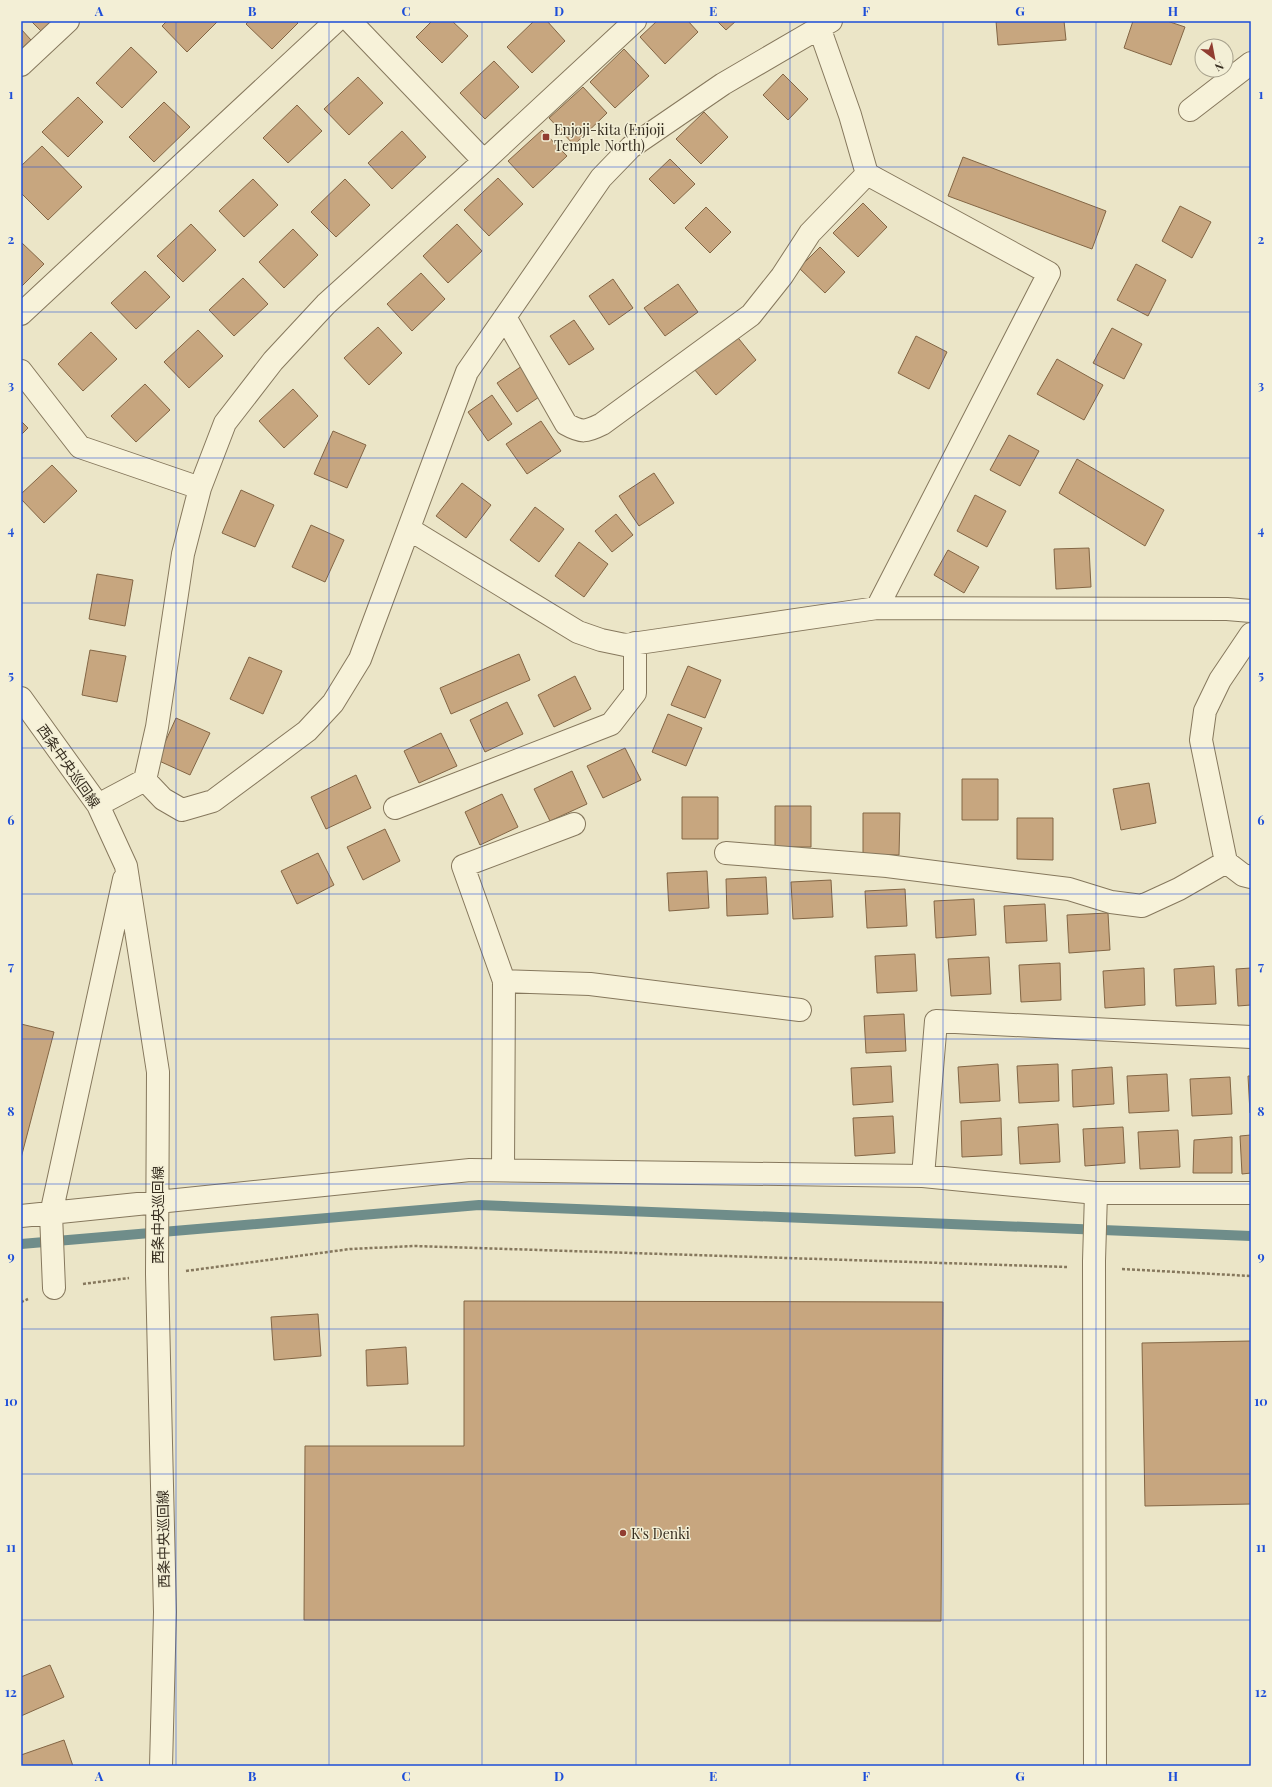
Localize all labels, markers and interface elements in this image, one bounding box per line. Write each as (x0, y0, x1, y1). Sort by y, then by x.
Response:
text: A (94, 2, 104, 19)
text: B (248, 2, 257, 19)
text: C (401, 2, 411, 19)
text: D (554, 2, 564, 19)
text: E (709, 2, 717, 19)
text: F (862, 2, 870, 19)
text: G (1015, 2, 1025, 19)
text: H (1168, 2, 1178, 19)
north arrow (1194, 38, 1234, 78)
text: N (1212, 58, 1227, 75)
text: 1 (9, 85, 14, 102)
text: 1 (1259, 85, 1264, 102)
place label: Enjoji-kita (Enjoji Temple North) (554, 120, 665, 155)
marker: Enjoji-kita (Enjoji Temple North) (541, 132, 551, 142)
text: 2 (8, 230, 15, 247)
text: 2 (1258, 230, 1265, 247)
text: 3 (8, 376, 14, 393)
text: 3 (1258, 376, 1264, 393)
text: 4 (8, 521, 15, 538)
text: 4 (1258, 521, 1265, 538)
text: 5 (8, 666, 14, 683)
text: 5 (1258, 666, 1264, 683)
street label: 西条中央巡回線 (33, 720, 105, 812)
text: 6 (7, 811, 15, 828)
text: 6 (1257, 811, 1265, 828)
text: 7 (8, 957, 14, 974)
text: 7 (1258, 957, 1264, 974)
text: 8 (7, 1102, 15, 1119)
text: 8 (1257, 1102, 1265, 1119)
street label: 西条中央巡回線 (148, 1166, 167, 1264)
text: 9 (7, 1247, 15, 1264)
text: 9 (1257, 1247, 1265, 1264)
text: 10 (4, 1392, 18, 1409)
text: 10 (1254, 1392, 1268, 1409)
street label: 西条中央巡回線 (153, 1490, 173, 1588)
place label: K's Denki (631, 1524, 690, 1543)
marker: K's Denki (618, 1528, 628, 1538)
text: 11 (6, 1538, 16, 1555)
text: 11 (1256, 1538, 1266, 1555)
text: 12 (5, 1683, 17, 1700)
text: 12 (1255, 1683, 1267, 1700)
text: A (94, 1767, 104, 1784)
text: B (248, 1767, 257, 1784)
text: C (401, 1767, 411, 1784)
text: D (554, 1767, 564, 1784)
text: E (709, 1767, 717, 1784)
text: F (862, 1767, 870, 1784)
text: G (1015, 1767, 1025, 1784)
text: H (1168, 1767, 1178, 1784)

